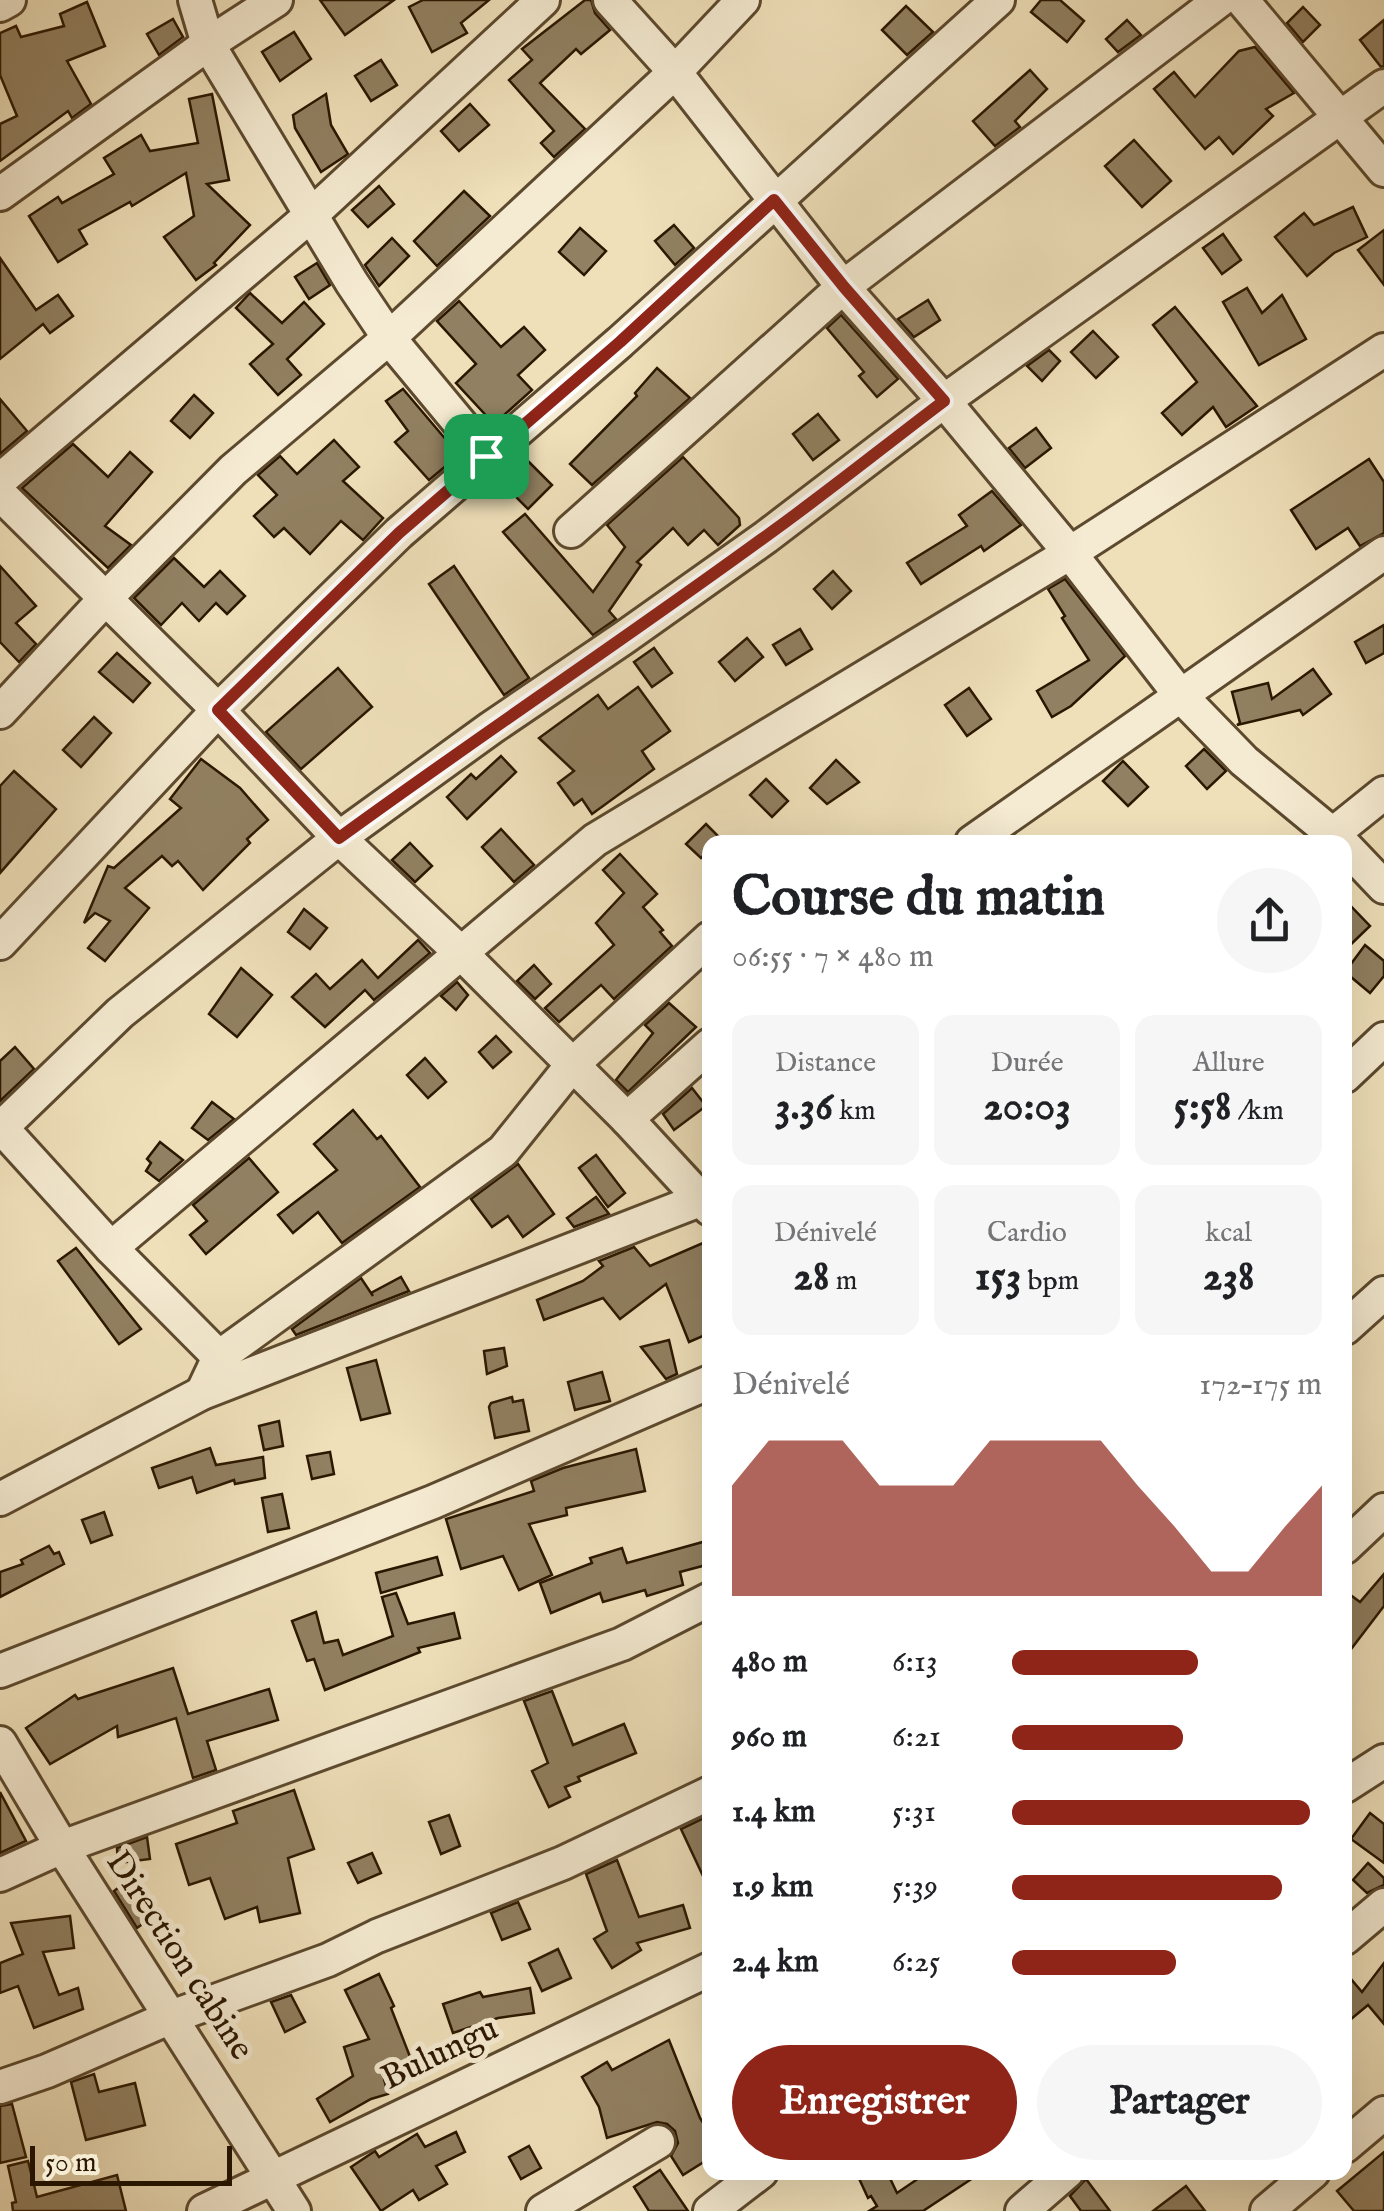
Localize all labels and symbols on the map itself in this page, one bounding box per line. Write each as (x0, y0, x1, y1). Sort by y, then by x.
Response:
pin (444, 414, 529, 499)
street label: Direction cabine (95, 1843, 263, 2069)
street label: Bulungu (374, 2006, 506, 2102)
scale bar (30, 2141, 232, 2186)

